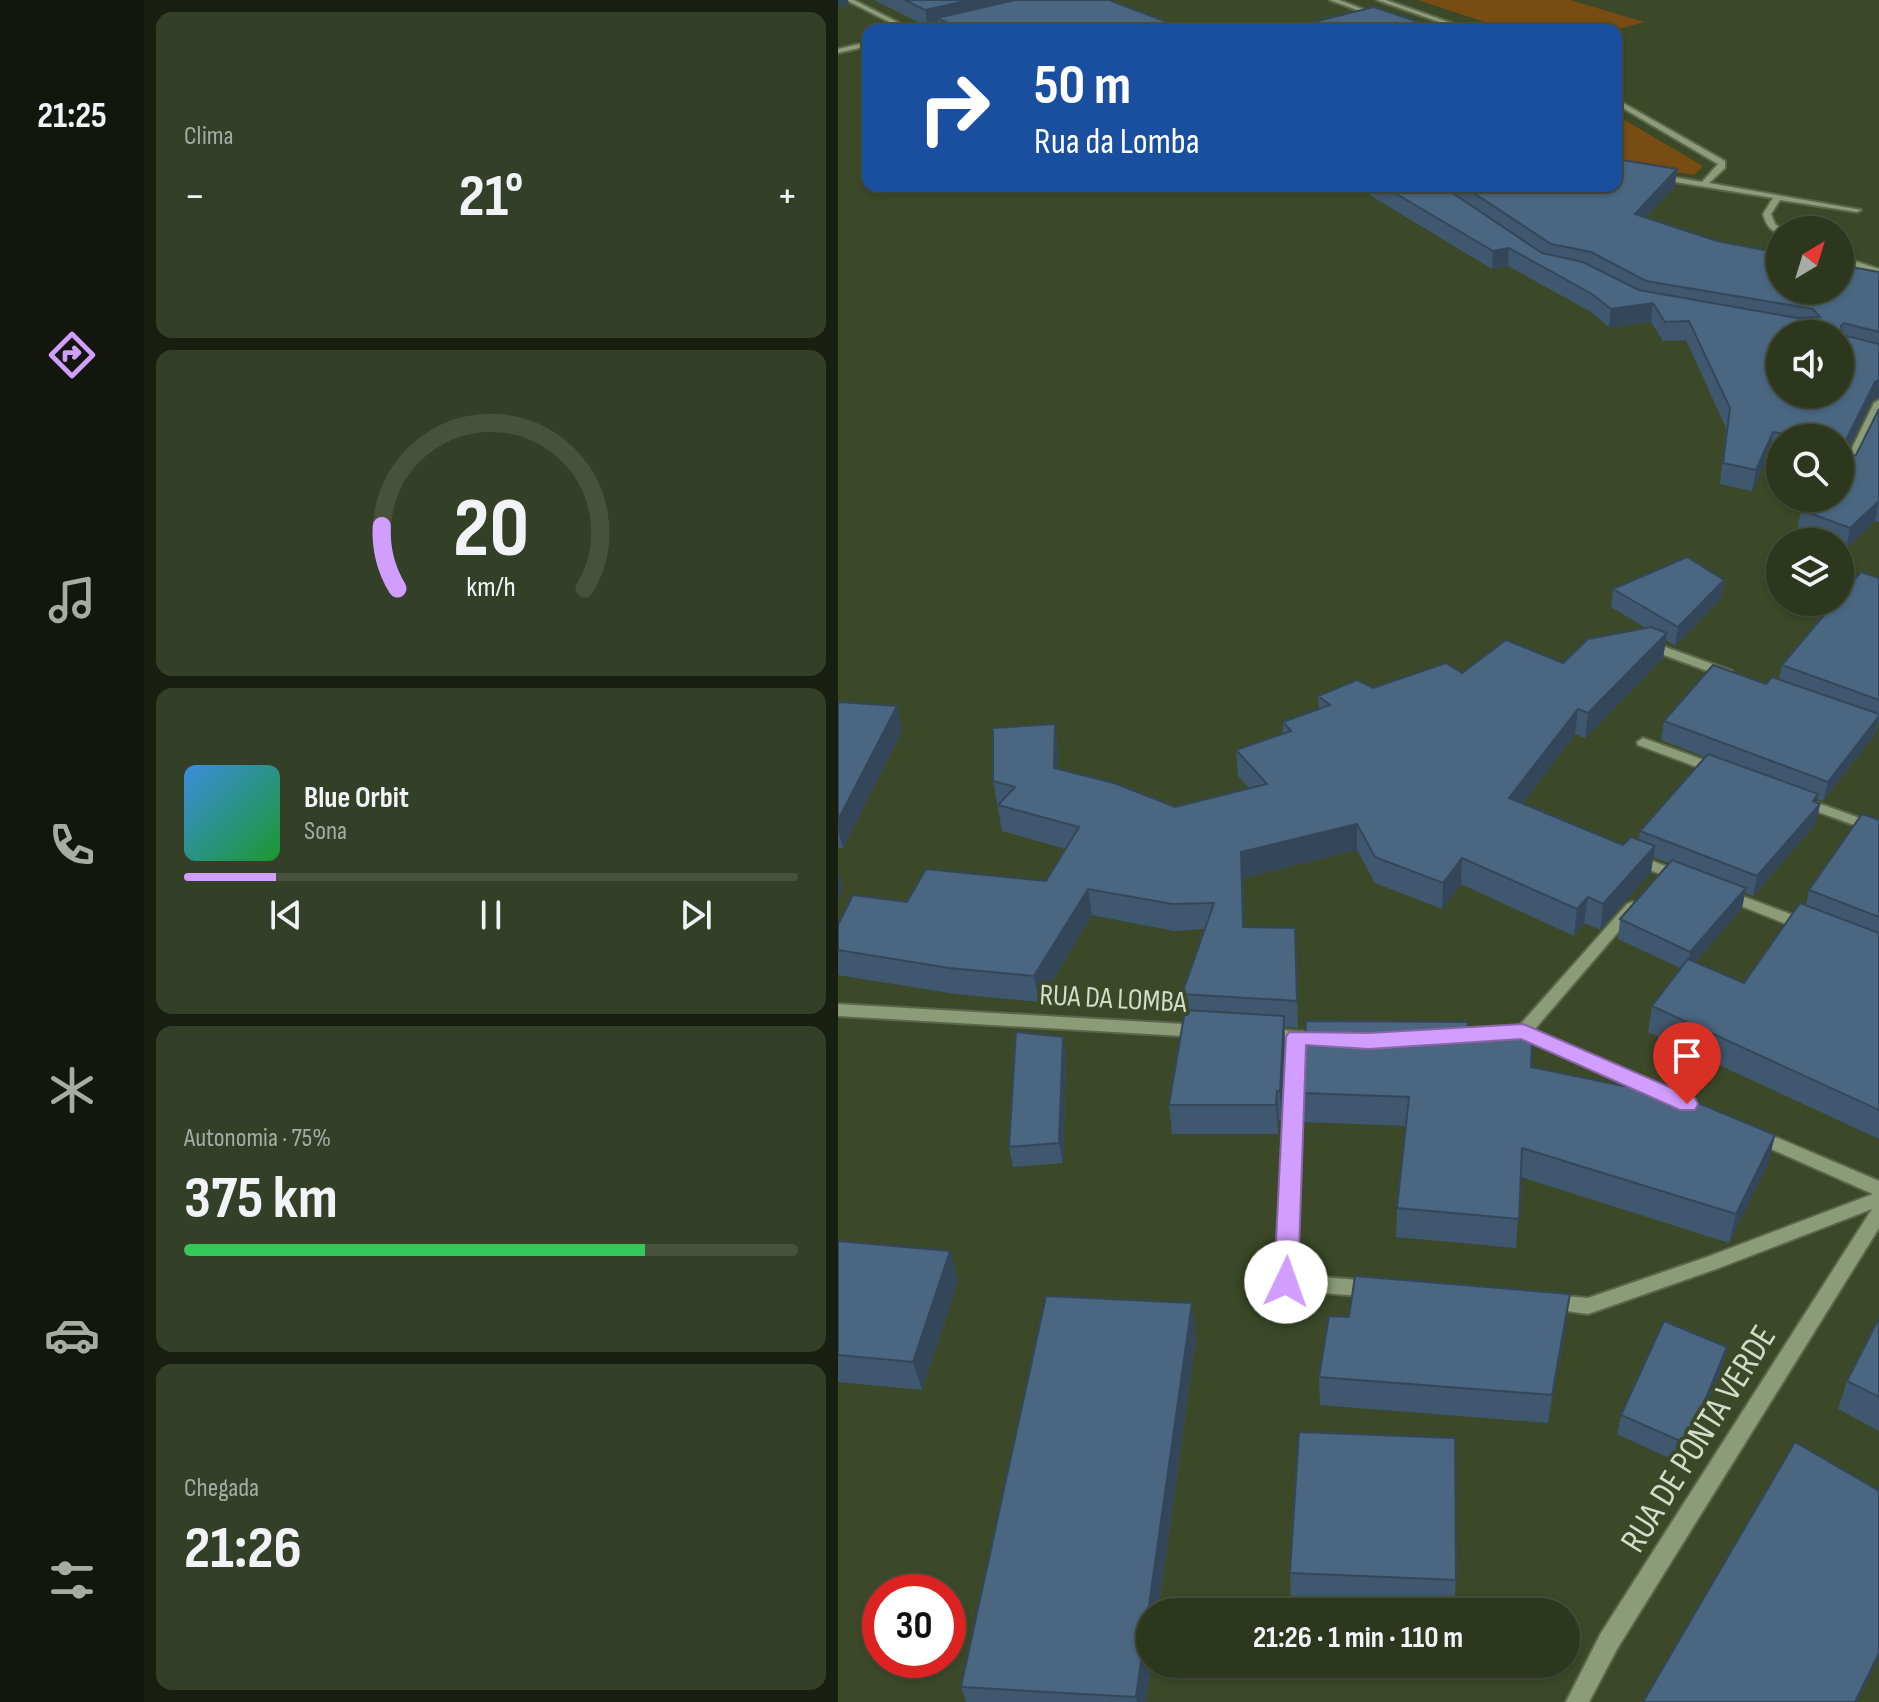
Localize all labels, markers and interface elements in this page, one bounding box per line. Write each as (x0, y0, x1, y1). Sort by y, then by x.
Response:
text: 50 m (1034, 53, 1131, 120)
icon: right (902, 56, 1006, 160)
text: 21:25 (37, 95, 107, 138)
text: Clima (184, 121, 234, 152)
text: Rua da Lomba (1034, 121, 1200, 164)
text: 21° (458, 161, 524, 233)
text: − (184, 170, 206, 223)
text: + (776, 170, 798, 223)
north arrow (1766, 216, 1854, 304)
map controls (1766, 216, 1854, 616)
button: sound (1766, 320, 1854, 408)
icon: directions (44, 327, 100, 383)
button: search (1766, 424, 1854, 512)
text: 20 (453, 480, 529, 580)
button: layers (1766, 528, 1854, 616)
text: km/h (466, 570, 516, 605)
icon: music (44, 572, 100, 628)
text: Blue Orbit (304, 780, 409, 816)
text: Sona (304, 816, 347, 847)
icon: phone (44, 817, 100, 873)
icon: previous (264, 893, 308, 937)
icon: pause (469, 893, 513, 937)
icon: next (674, 893, 718, 937)
street label: RUA DA LOMBA (1038, 977, 1188, 1021)
pin (1653, 1022, 1721, 1104)
icon: arrive (1665, 1034, 1709, 1078)
icon: climate (44, 1062, 100, 1118)
text: Autonomia · 75% (184, 1123, 331, 1154)
text: 375 km (184, 1163, 338, 1235)
position arrow (1244, 1240, 1328, 1324)
icon: car (44, 1307, 100, 1363)
street label: RUA DE PONTA VERDE (1612, 1318, 1786, 1561)
text: Chegada (184, 1473, 259, 1504)
text: 21:26 (184, 1513, 302, 1585)
icon: filters (44, 1552, 100, 1608)
speed limit sign: 30 (862, 1574, 966, 1678)
text: 21:26 · 1 min · 110 m (1253, 1620, 1463, 1656)

